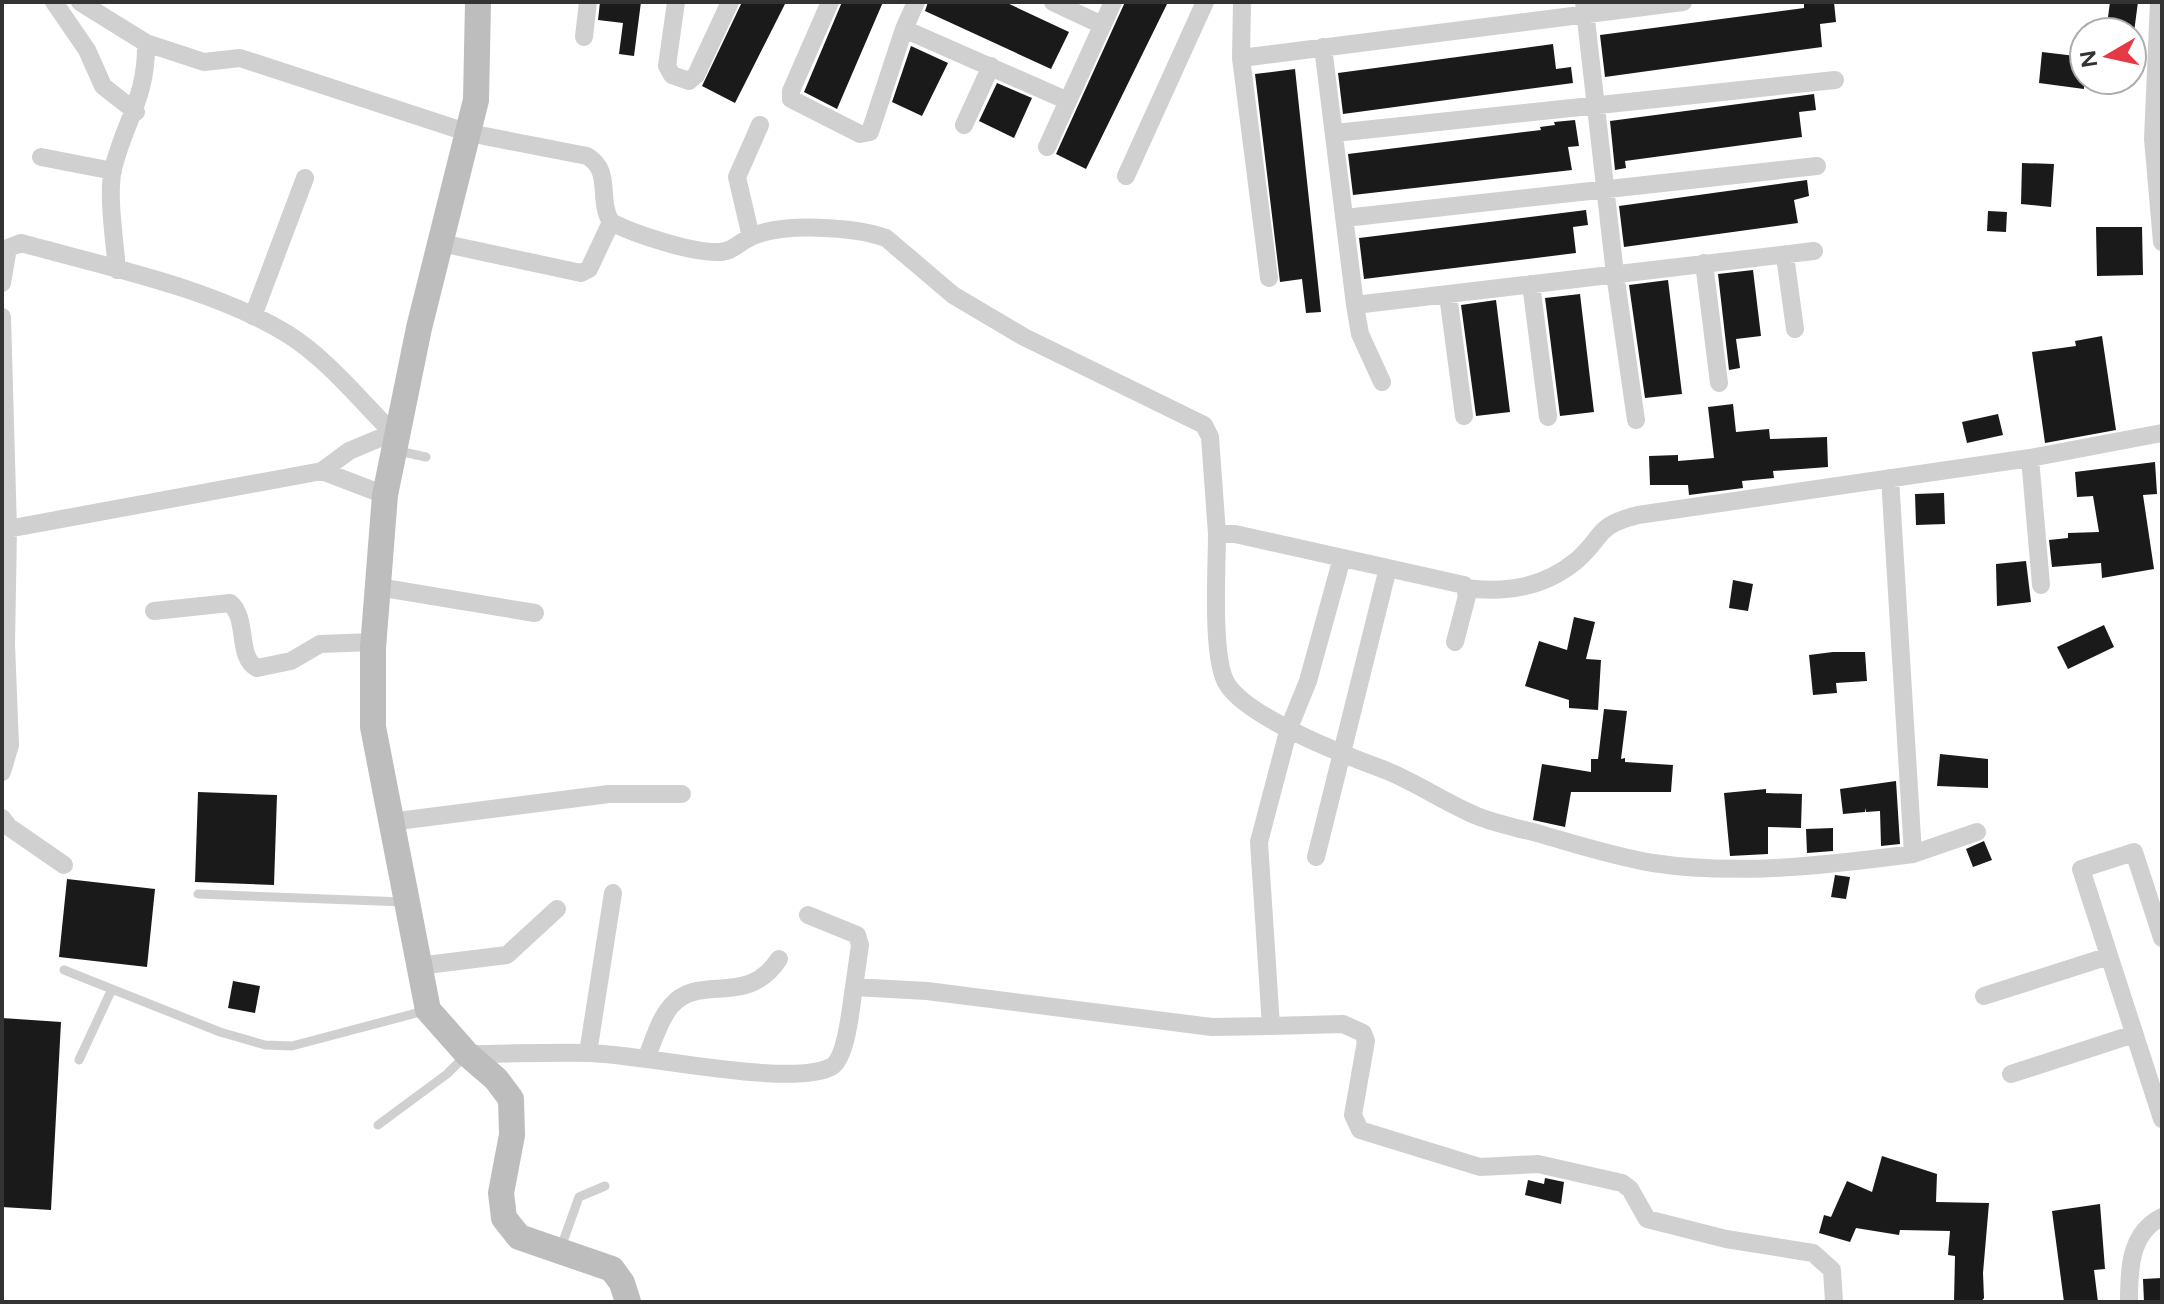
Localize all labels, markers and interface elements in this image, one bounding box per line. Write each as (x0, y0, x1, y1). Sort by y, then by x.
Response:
north arrow (2068, 16, 2148, 96)
text: N (2074, 49, 2103, 70)

